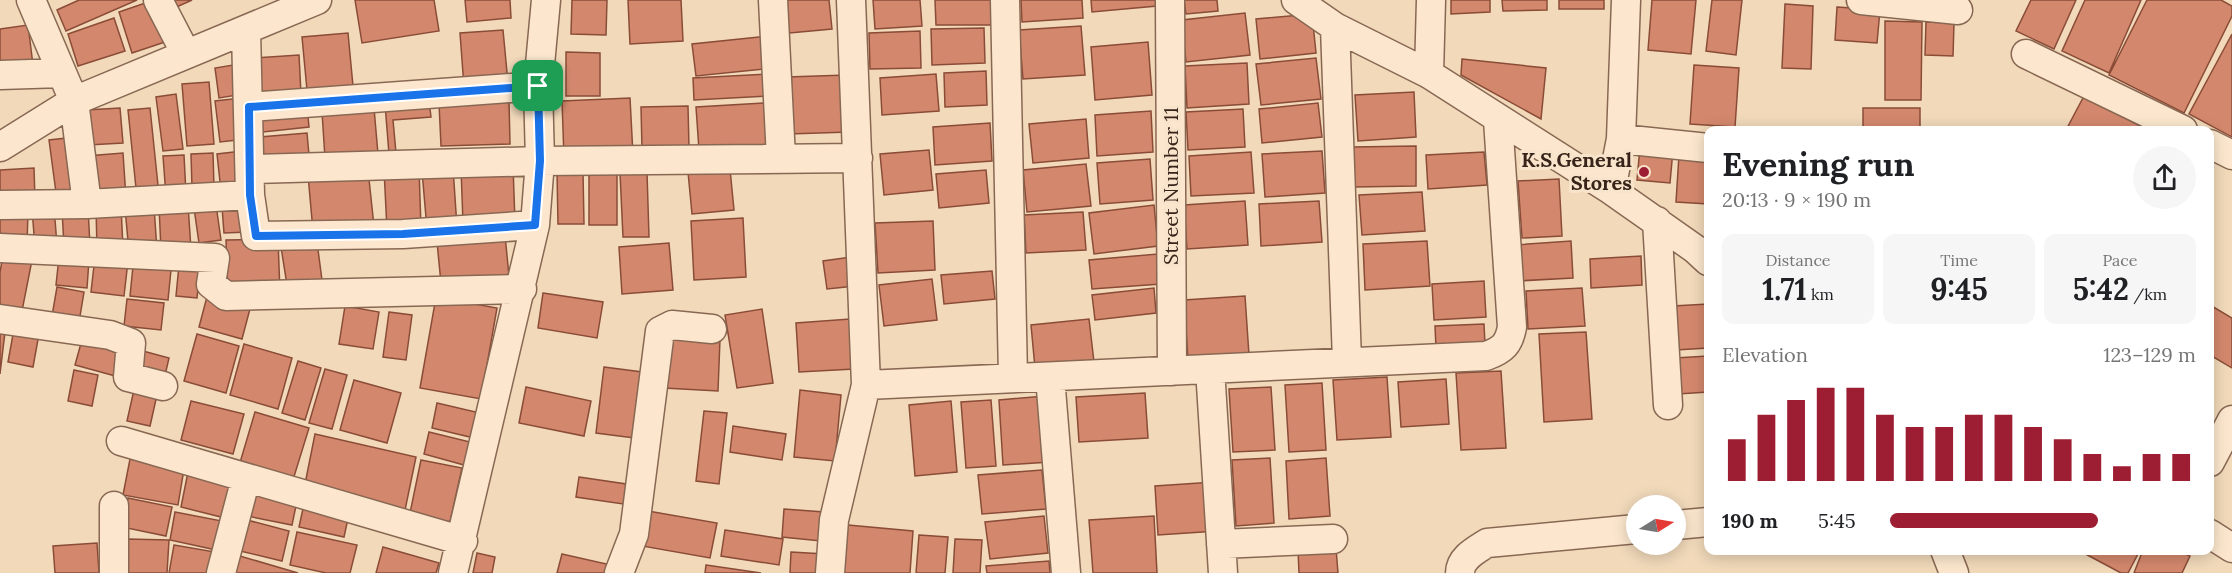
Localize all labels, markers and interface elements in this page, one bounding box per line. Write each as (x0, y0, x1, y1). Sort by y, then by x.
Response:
pin (512, 60, 563, 111)
icon: arrive (521, 69, 554, 102)
street label: Street Number 11 (1158, 107, 1183, 265)
text: Evening run (1722, 143, 1914, 185)
button: share (2133, 146, 2196, 209)
place label: K.S.General Stores (1521, 147, 1632, 195)
marker: K.S.General Stores (1637, 165, 1651, 179)
text: 20:13 · 9 × 190 m (1722, 187, 1871, 212)
text: Distance (1765, 250, 1831, 270)
text: Time (1940, 250, 1978, 270)
text: Pace (2103, 250, 2137, 270)
text: 1.71 (1762, 270, 1807, 308)
text: 9:45 (1930, 270, 1988, 308)
text: 5:42 (2073, 270, 2129, 308)
text: km (1807, 284, 1834, 304)
text: /km (2129, 284, 2167, 304)
text: Elevation (1722, 342, 1808, 367)
text: 123–129 m (2103, 342, 2196, 367)
north arrow (1626, 495, 1686, 555)
map controls (1626, 495, 1686, 555)
text: 190 m (1722, 508, 1778, 533)
text: 5:45 (1818, 508, 1856, 533)

